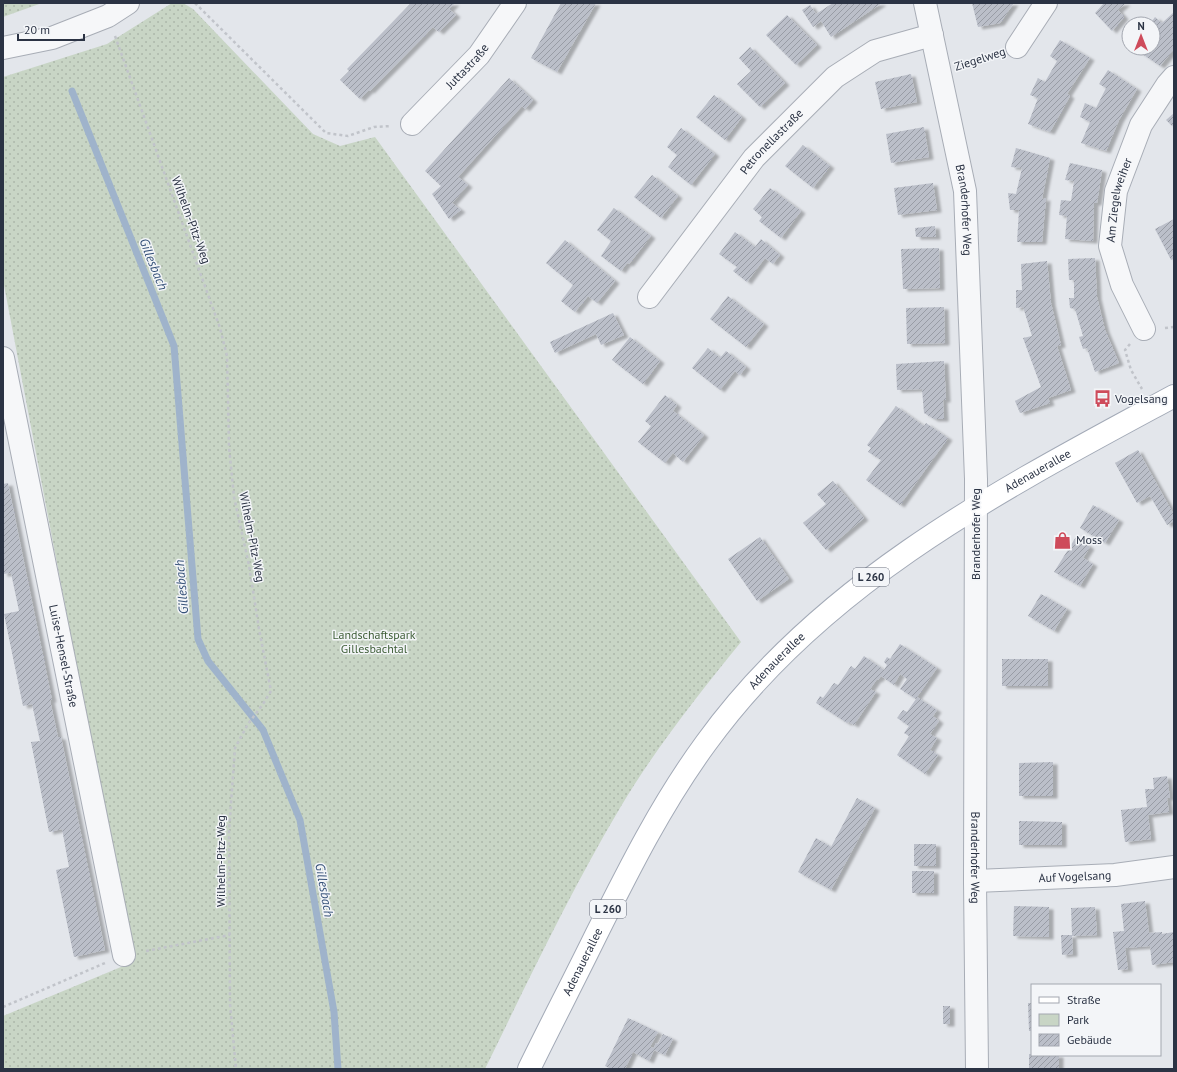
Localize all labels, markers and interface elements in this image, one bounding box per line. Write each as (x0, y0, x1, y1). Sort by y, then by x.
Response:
scale bar (18, 16, 84, 42)
north arrow (1121, 16, 1161, 56)
text: N (1137, 19, 1145, 33)
text: 20 m (24, 22, 50, 37)
street label: Juttastraße (442, 41, 492, 92)
street label: Ziegelweg (952, 43, 1007, 74)
street label: Petronellastraße (736, 105, 806, 177)
street label: Am Ziegelweiher (1102, 156, 1135, 243)
street label: Branderhofer Weg (952, 163, 975, 256)
street label: Wilhelm-Pitz-Weg (169, 174, 214, 266)
water label: Gillesbach (135, 236, 172, 293)
bus stop icon: Vogelsang (1092, 389, 1112, 409)
place label: Vogelsang (1114, 391, 1168, 406)
street label: Adenauerallee (1002, 446, 1073, 495)
street label: Branderhofer Weg (968, 488, 983, 580)
street label: Wilhelm-Pitz-Weg (236, 490, 269, 583)
shop icon: Moss (1053, 530, 1073, 550)
place label: Moss (1076, 532, 1102, 547)
water label: Gillesbach (171, 559, 192, 615)
road number: L 260 (853, 568, 889, 586)
street label: Luise-Hensel-Straße (46, 603, 82, 709)
park label: Landschaftspark Gillesbachtal (333, 627, 416, 656)
street label: Adenauerallee (745, 629, 808, 692)
street label: Branderhofer Weg (968, 812, 983, 904)
street label: Wilhelm-Pitz-Weg (213, 815, 228, 907)
water label: Gillesbach (311, 862, 338, 919)
street label: Auf Vogelsang (1038, 867, 1112, 885)
road number: L 260 (590, 900, 626, 918)
street label: Adenauerallee (559, 925, 605, 998)
legend (1031, 984, 1161, 1056)
text: Straße (1067, 992, 1101, 1007)
text: Park (1067, 1012, 1089, 1027)
text: Gebäude (1067, 1032, 1112, 1047)

